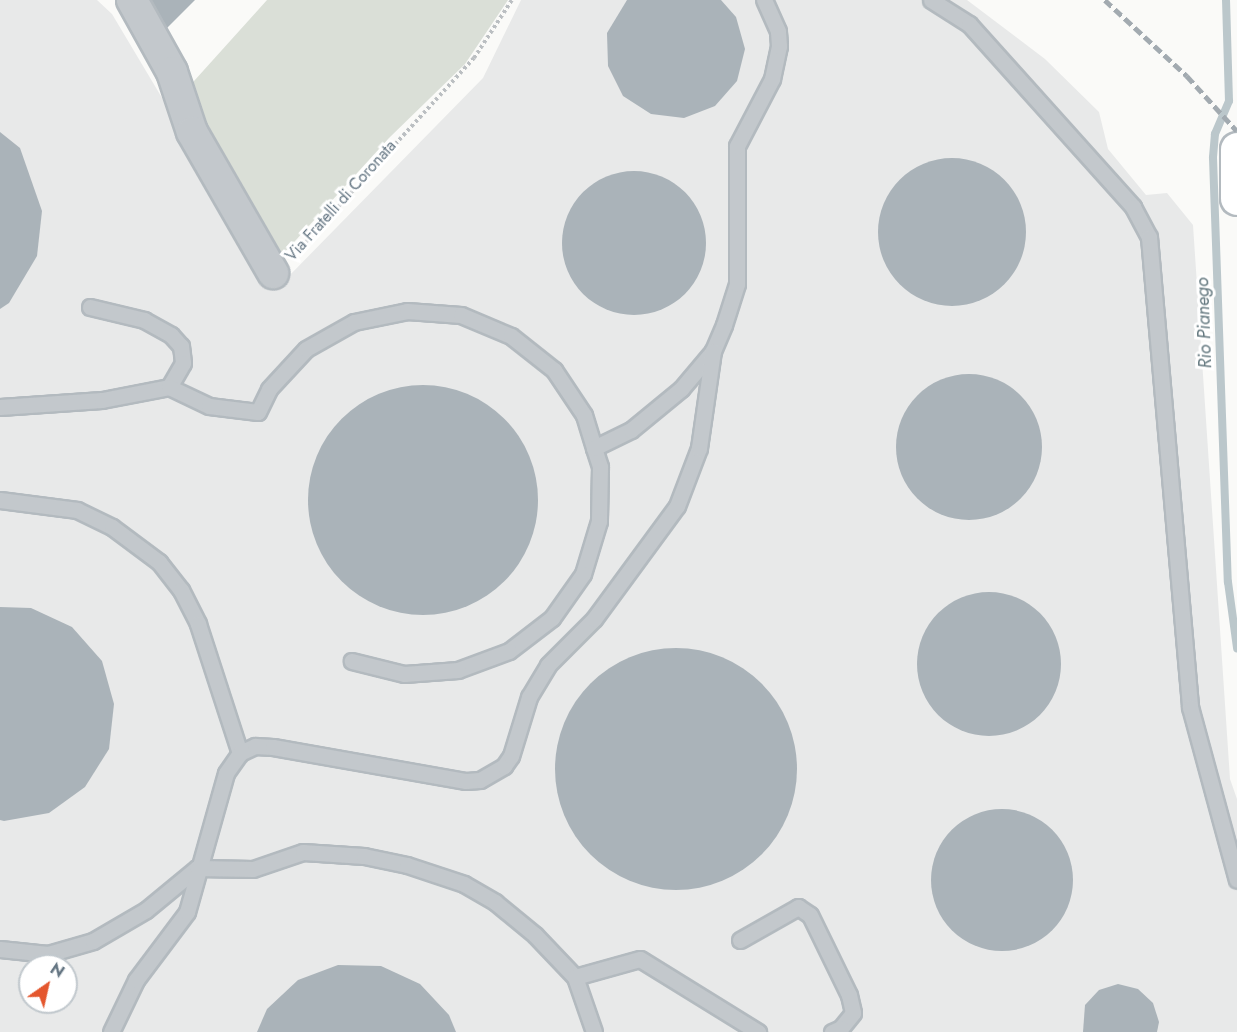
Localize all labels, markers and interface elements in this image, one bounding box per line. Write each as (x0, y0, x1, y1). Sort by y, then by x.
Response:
street label: Via Fratelli di Coronata (282, 137, 400, 265)
water label: Rio Pianego (1192, 277, 1216, 369)
north arrow (18, 954, 78, 1014)
text: N (46, 957, 69, 983)

